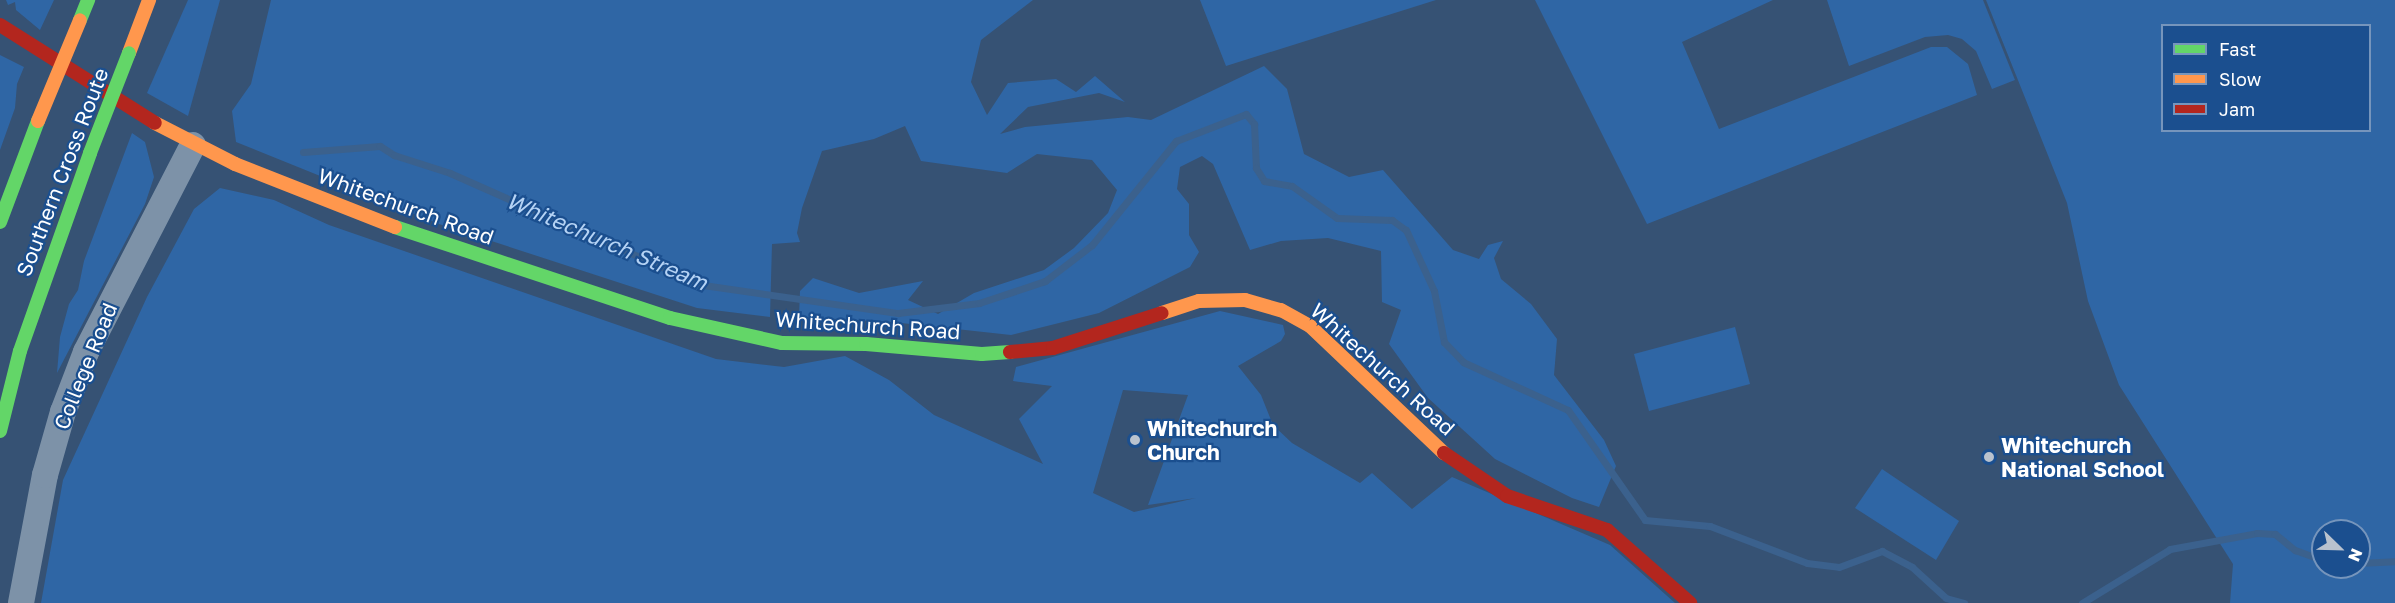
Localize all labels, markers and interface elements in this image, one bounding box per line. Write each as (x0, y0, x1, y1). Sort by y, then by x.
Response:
legend (2161, 24, 2371, 132)
text: Fast (2219, 38, 2256, 60)
street label: Southern Cross Route (11, 64, 113, 280)
text: Slow (2219, 68, 2261, 90)
text: Jam (2219, 98, 2255, 120)
street label: Whitechurch Road (315, 162, 497, 250)
water label: Whitechurch Stream (503, 187, 711, 295)
street label: Whitechurch Road (1306, 298, 1460, 440)
street label: College Road (48, 299, 122, 433)
street label: Whitechurch Road (775, 306, 961, 344)
place label: Whitechurch Church (1147, 415, 1277, 465)
place label: Whitechurch National School (2001, 432, 2164, 482)
marker: Whitechurch Church (1128, 433, 1142, 447)
marker: Whitechurch National School (1982, 450, 1996, 464)
north arrow (2311, 519, 2371, 579)
text: N (2344, 546, 2367, 565)

